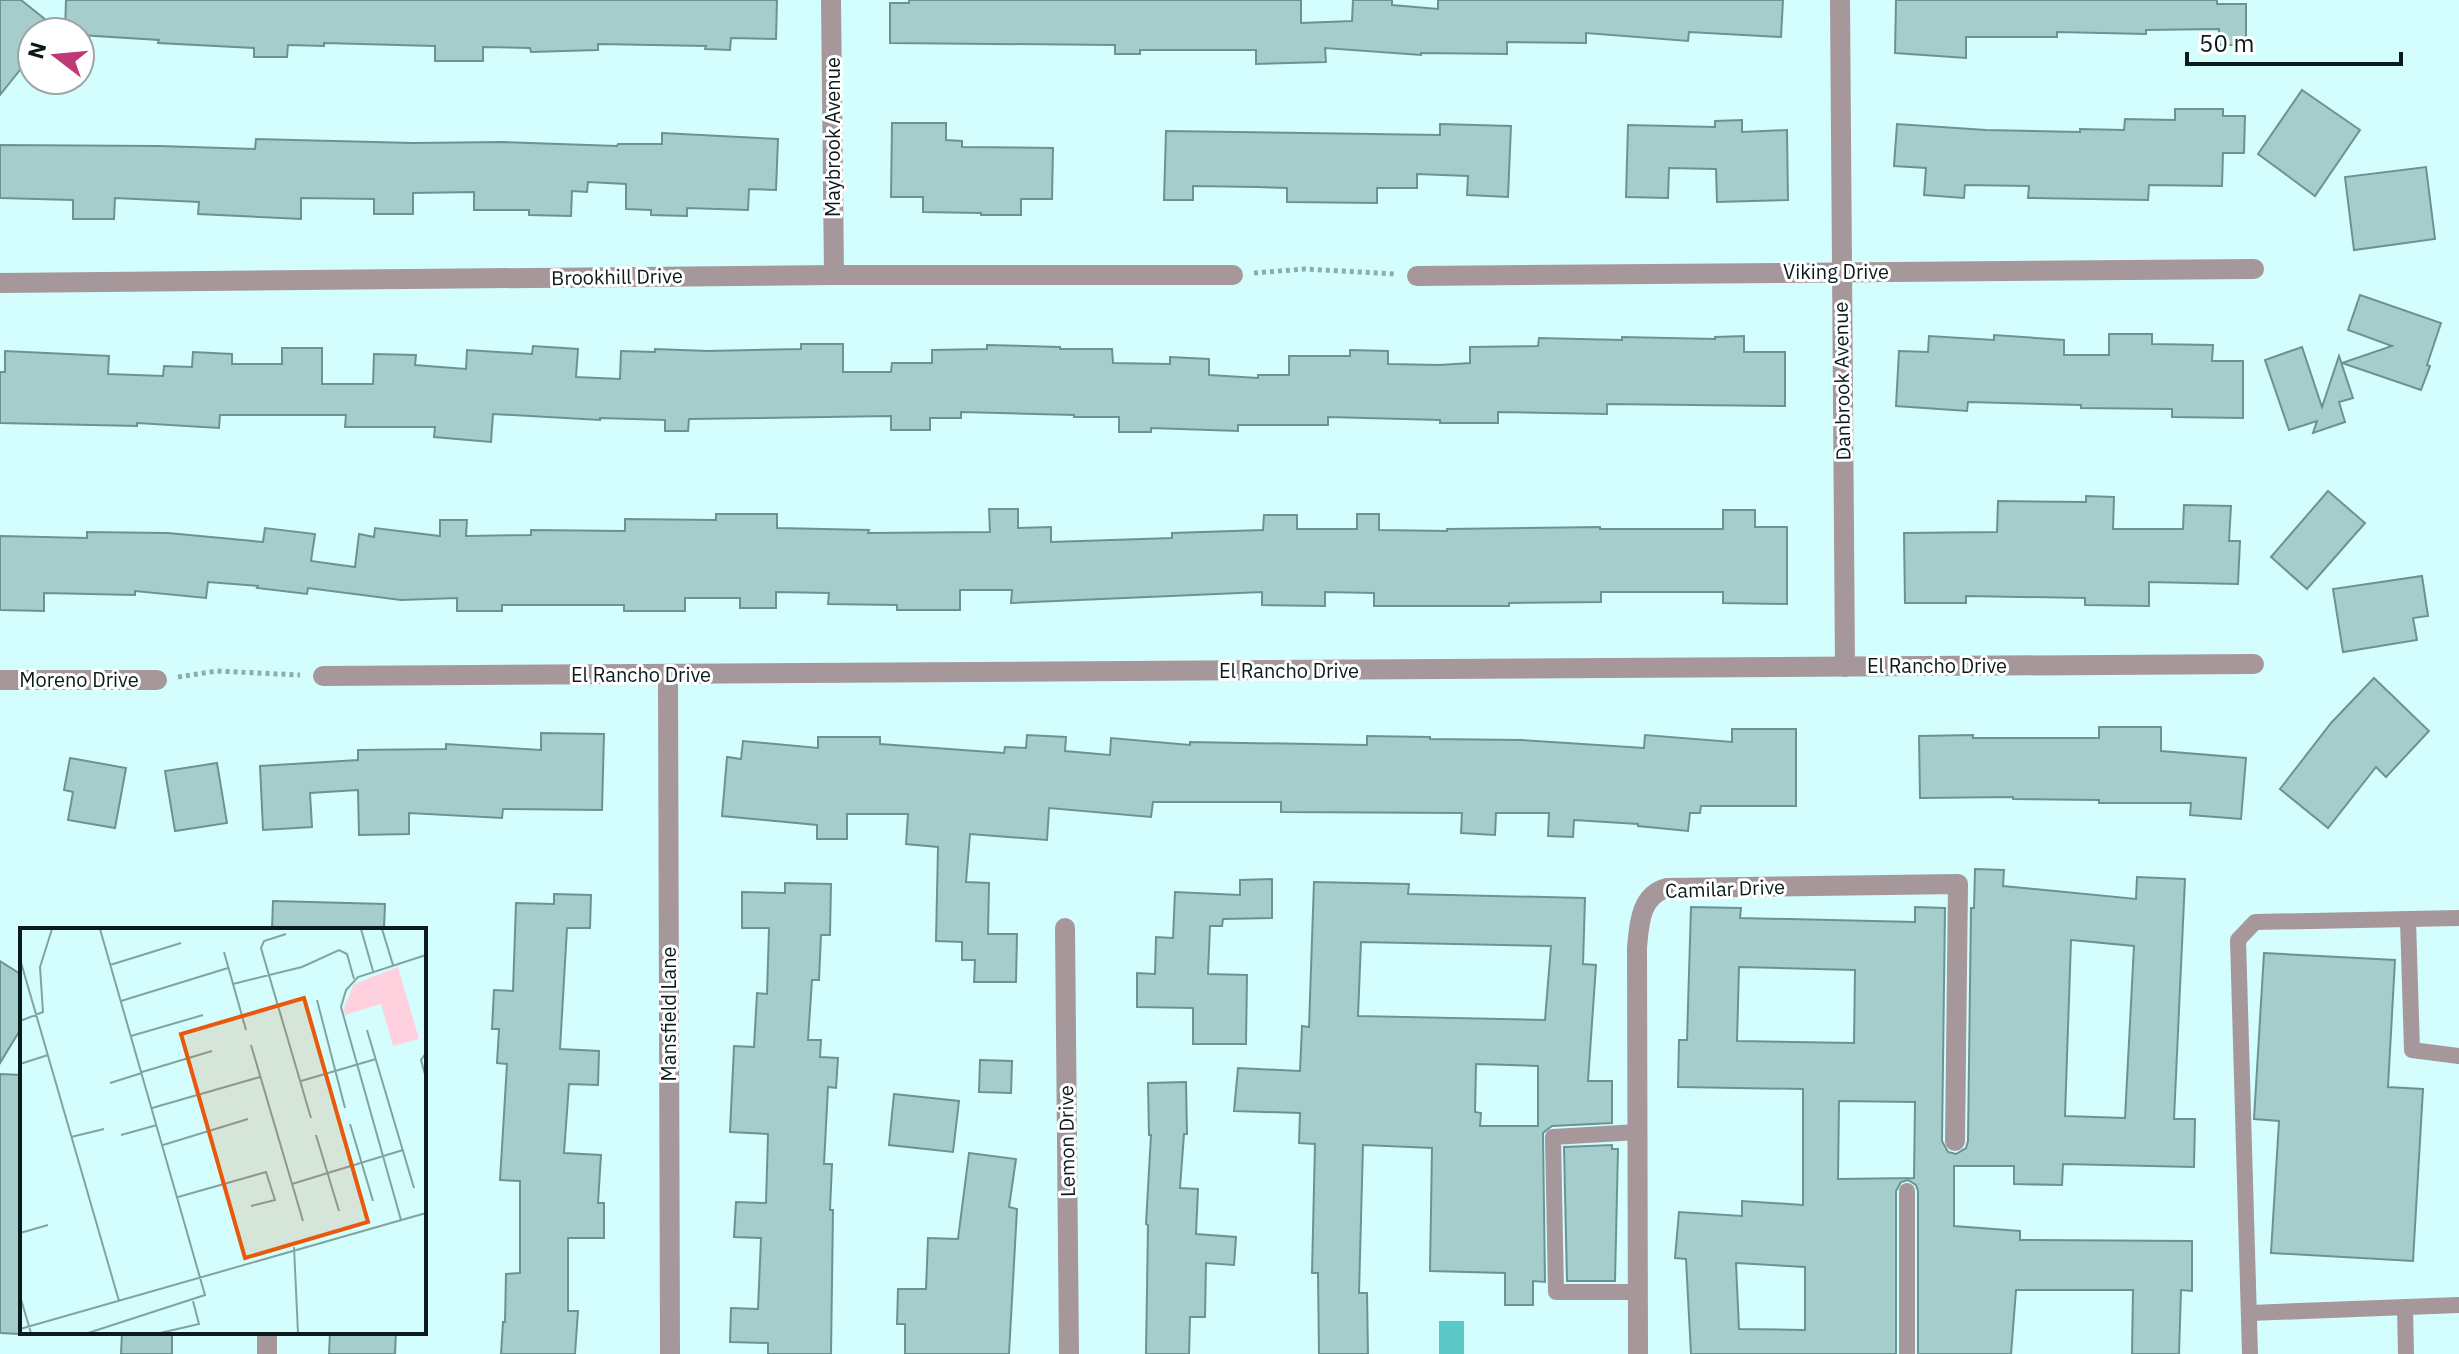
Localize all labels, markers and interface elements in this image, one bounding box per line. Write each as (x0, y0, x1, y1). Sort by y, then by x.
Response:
north arrow (16, 16, 96, 96)
scale bar (2187, 16, 2401, 66)
text: 50 m (2199, 27, 2254, 59)
text: N (20, 39, 52, 62)
street label: Maybrook Avenue (819, 57, 846, 217)
street label: Viking Drive (1783, 258, 1889, 285)
street label: Brookhill Drive (551, 262, 683, 291)
street label: Danbrook Avenue (1827, 301, 1856, 461)
street label: El Rancho Drive (1867, 652, 2007, 679)
street label: El Rancho Drive (1219, 657, 1359, 684)
street label: El Rancho Drive (571, 661, 711, 688)
street label: Moreno Drive (19, 666, 139, 693)
street label: Camilar Drive (1664, 873, 1786, 904)
inset map (20, 928, 426, 1334)
street label: Mansfield Lane (655, 946, 682, 1082)
street label: Lemon Drive (1052, 1085, 1081, 1197)

